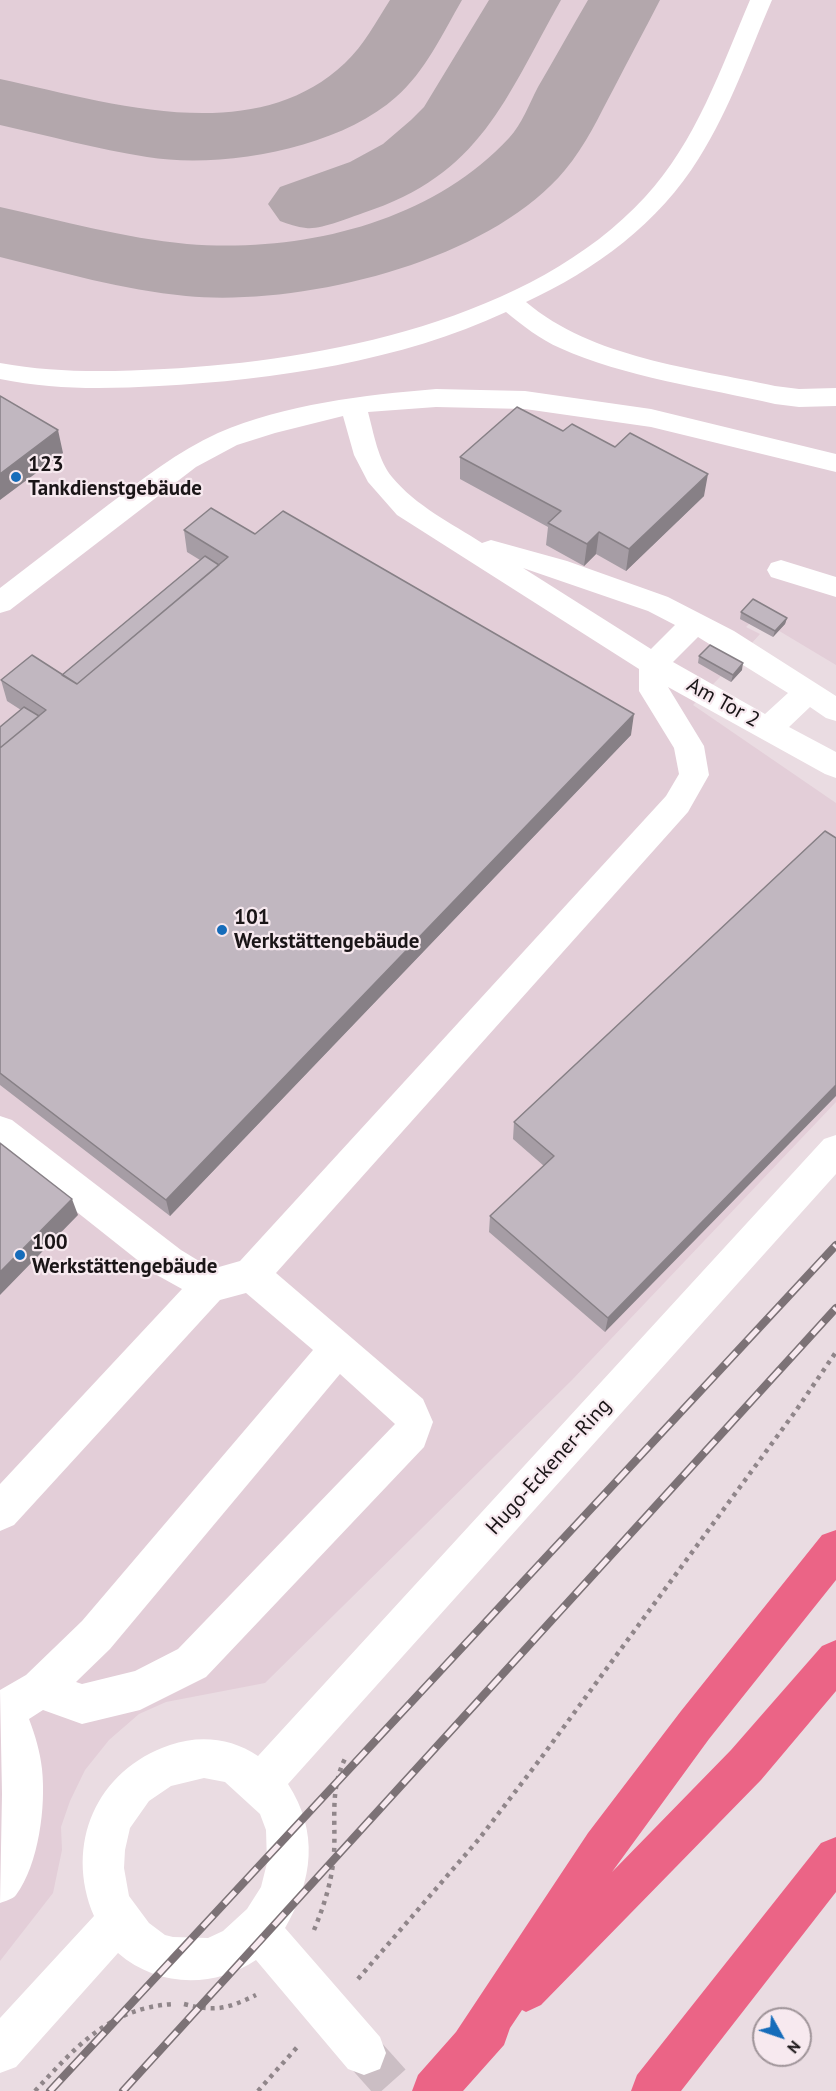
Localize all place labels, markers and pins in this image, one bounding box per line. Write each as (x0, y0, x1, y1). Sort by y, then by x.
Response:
place label: 123 Tankdienstgebäude (28, 452, 202, 502)
marker: 123 Tankdienstgebäude (9, 470, 23, 484)
place label: 101 Werkstättengebäude (234, 905, 419, 955)
marker: 101 Werkstättengebäude (215, 923, 229, 937)
place label: 100 Werkstättengebäude (32, 1230, 217, 1280)
marker: 100 Werkstättengebäude (13, 1248, 27, 1262)

